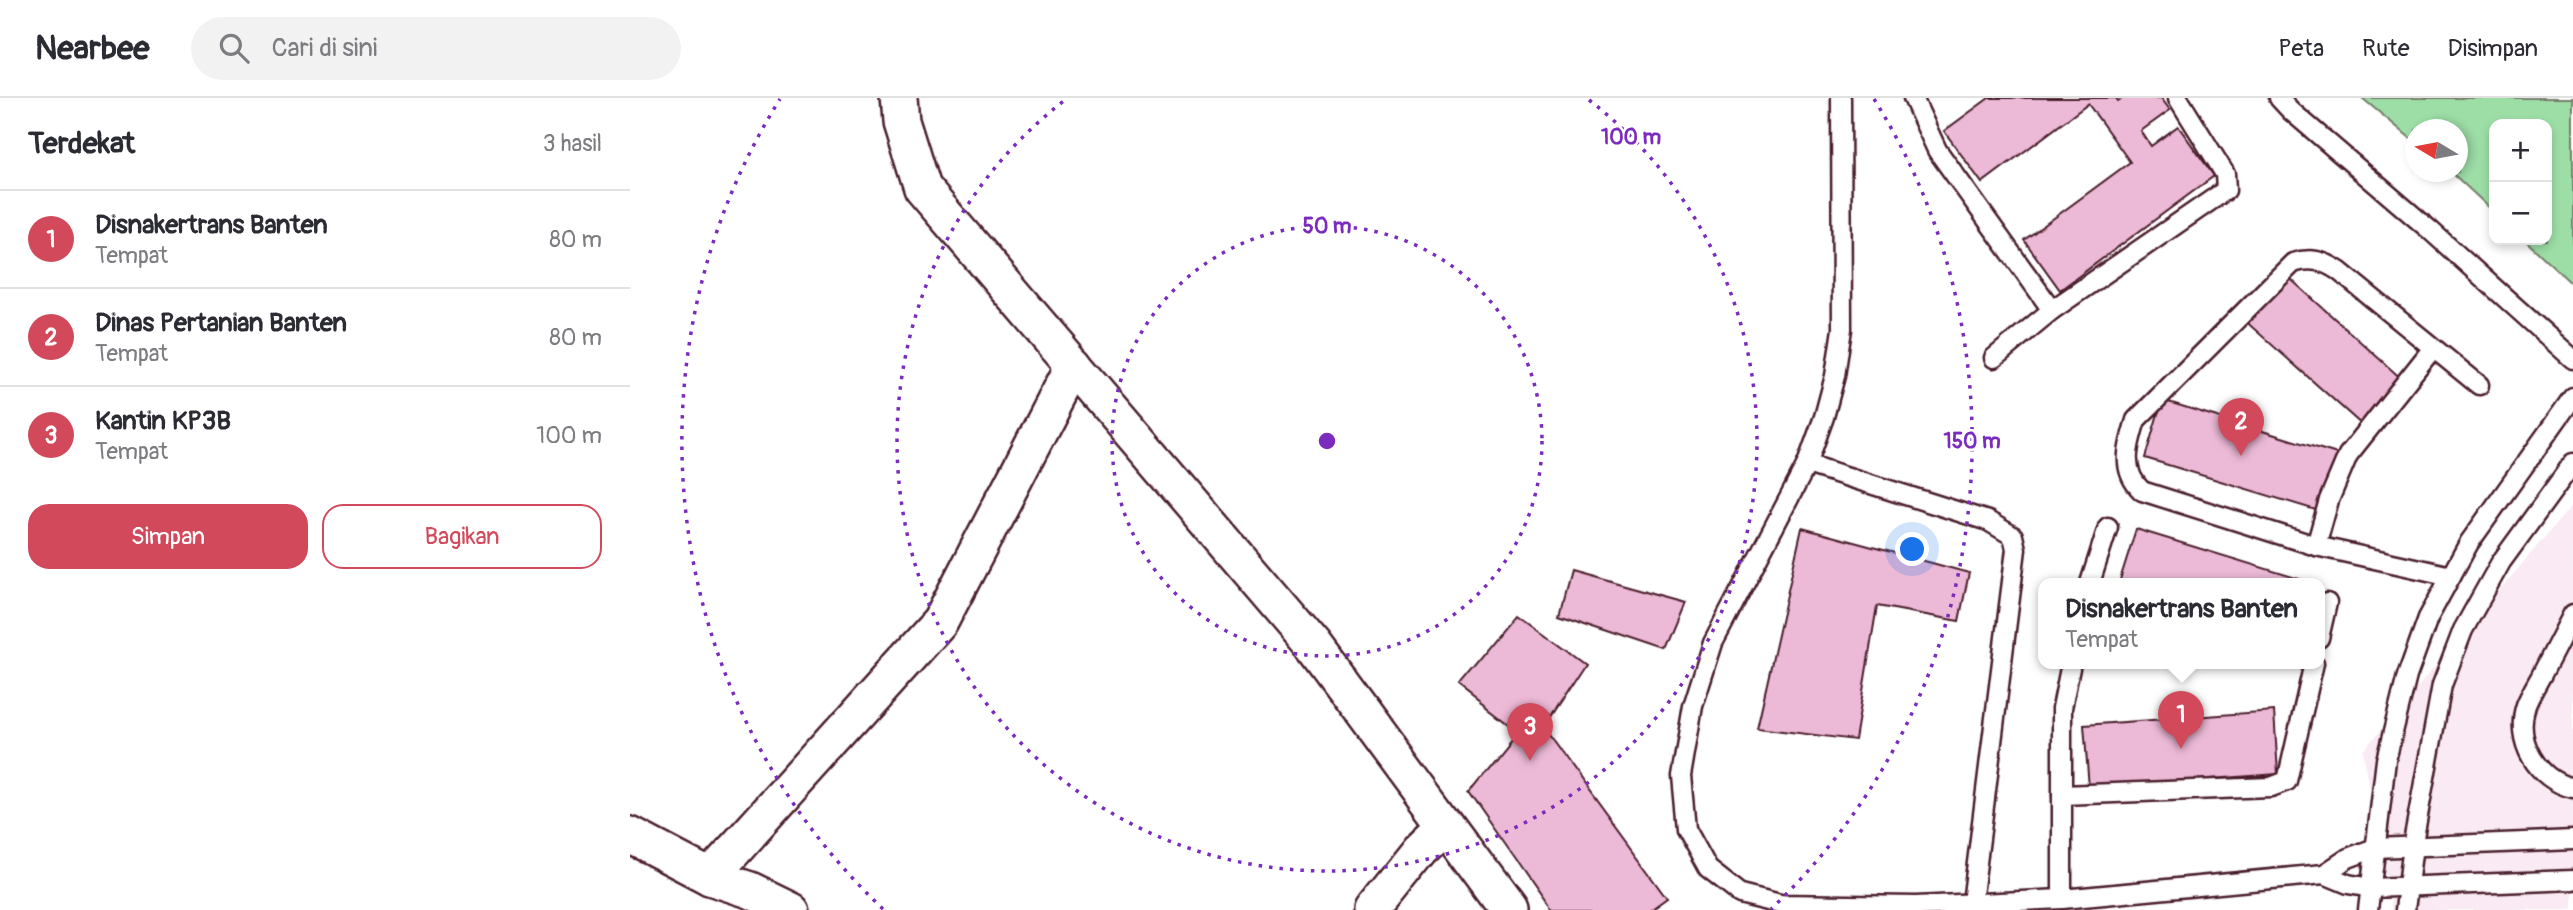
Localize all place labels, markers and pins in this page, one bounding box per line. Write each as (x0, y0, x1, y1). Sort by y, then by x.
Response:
pin: 2 (2218, 398, 2264, 456)
centre of rings (1315, 429, 1339, 453)
pin: 1 (2158, 691, 2204, 749)
pin: 3 (1507, 703, 1553, 761)

